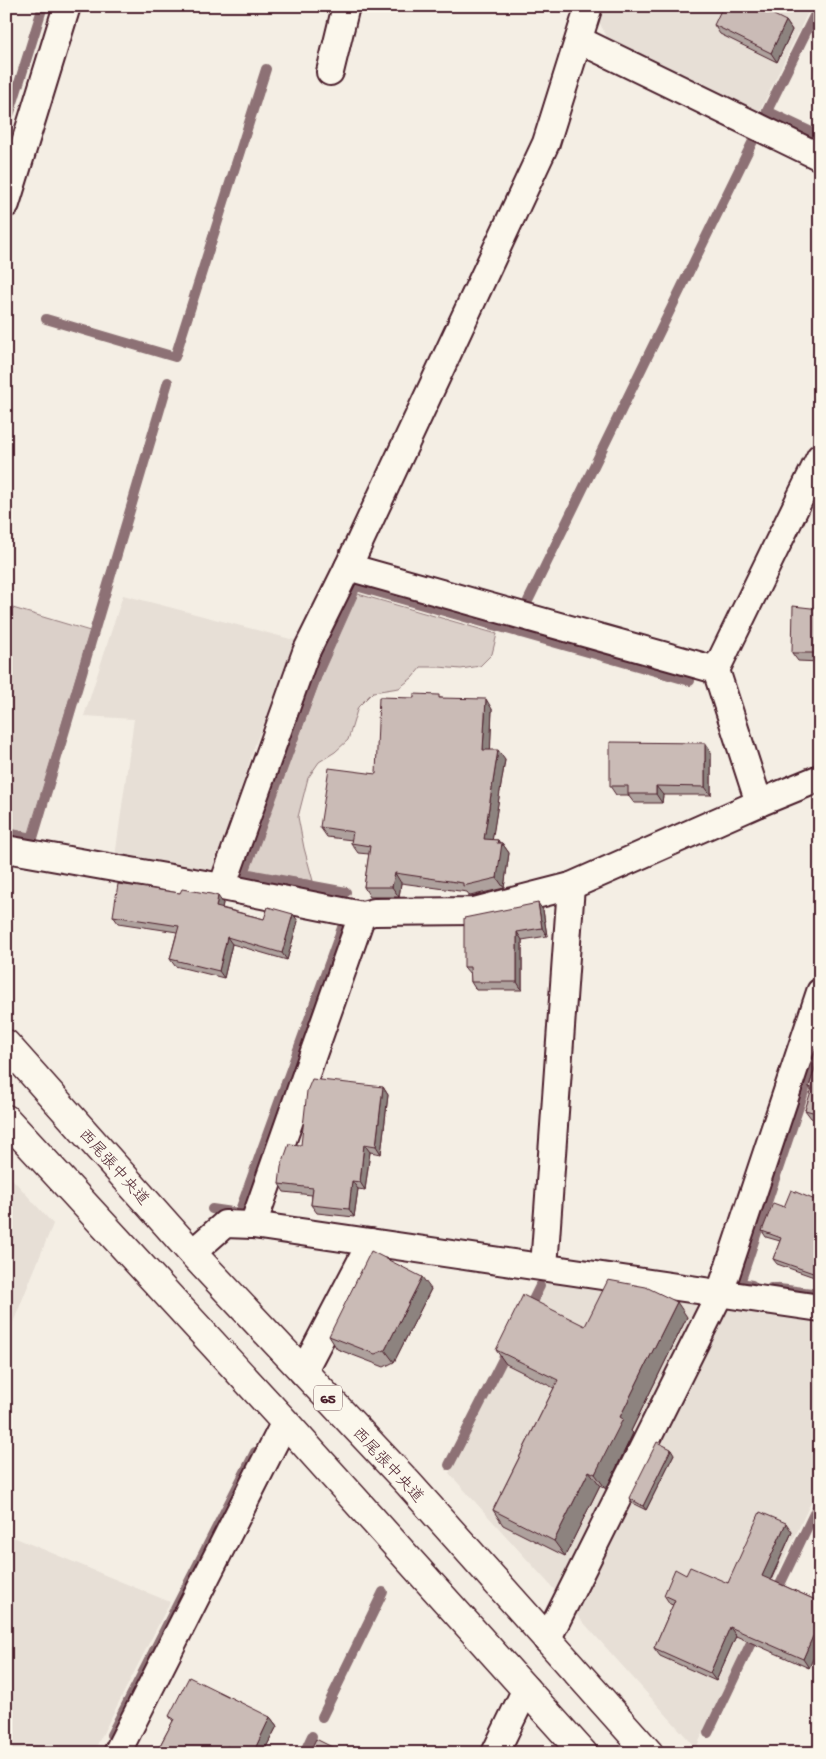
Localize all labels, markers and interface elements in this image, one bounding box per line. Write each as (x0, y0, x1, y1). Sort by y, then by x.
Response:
street label: 西尾張中央道 (73, 1126, 152, 1210)
road number: 65 (314, 1386, 342, 1410)
street label: 西尾張中央道 (347, 1424, 427, 1508)

